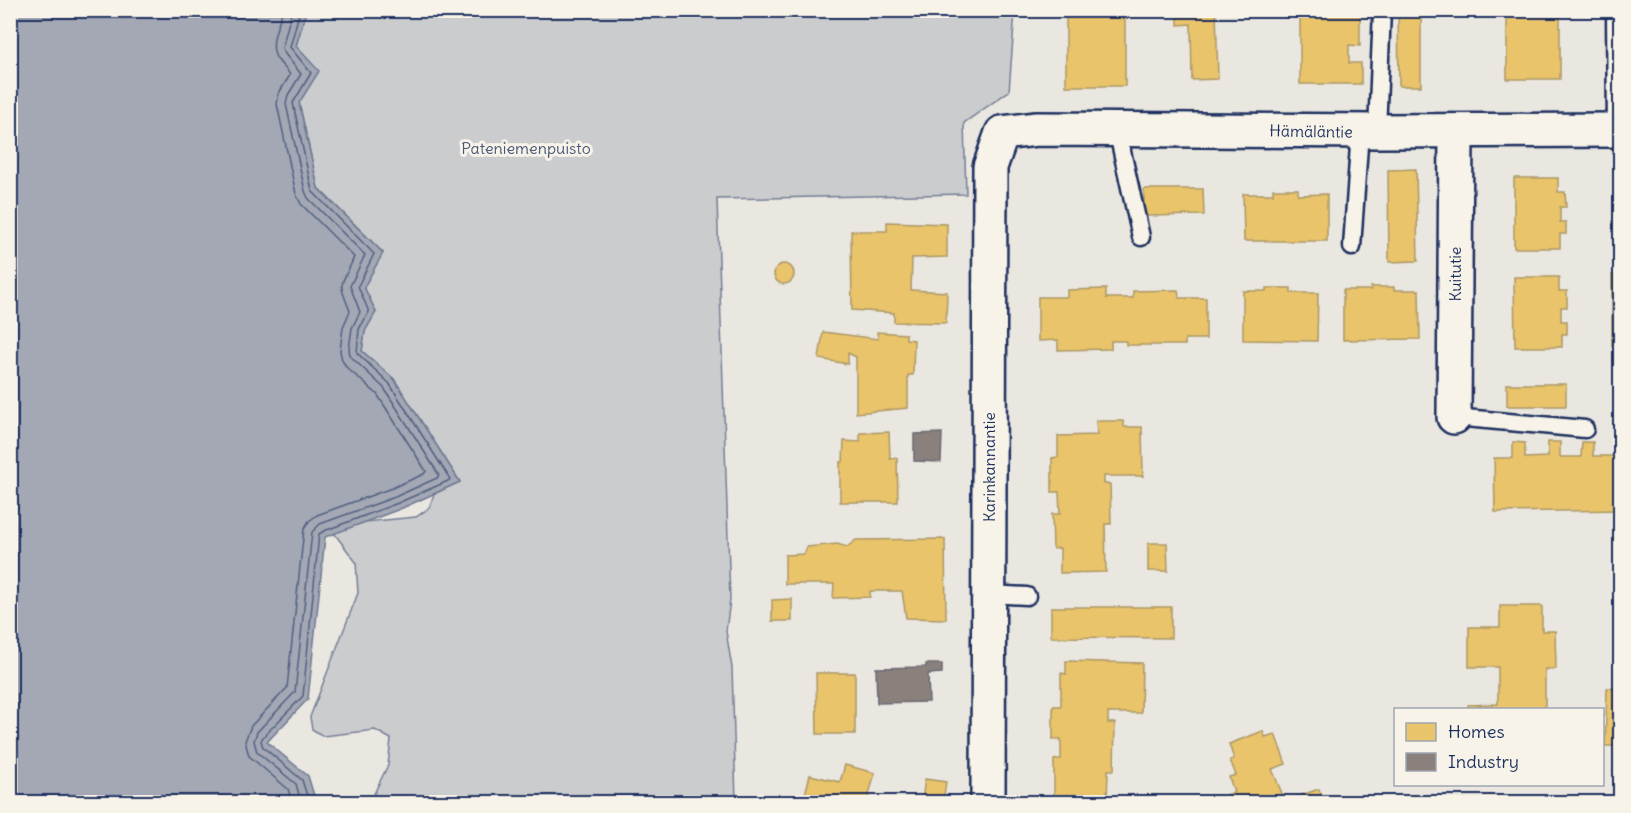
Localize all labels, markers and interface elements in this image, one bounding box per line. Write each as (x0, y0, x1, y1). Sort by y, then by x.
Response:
street label: Hämäläntie (1269, 120, 1353, 142)
park label: Pateniemenpuisto (461, 138, 591, 158)
street label: Kuitutie (1445, 247, 1465, 301)
street label: Karinkannantie (979, 412, 999, 522)
legend (1394, 708, 1604, 786)
text: Homes (1448, 720, 1505, 743)
text: Industry (1448, 750, 1519, 773)

